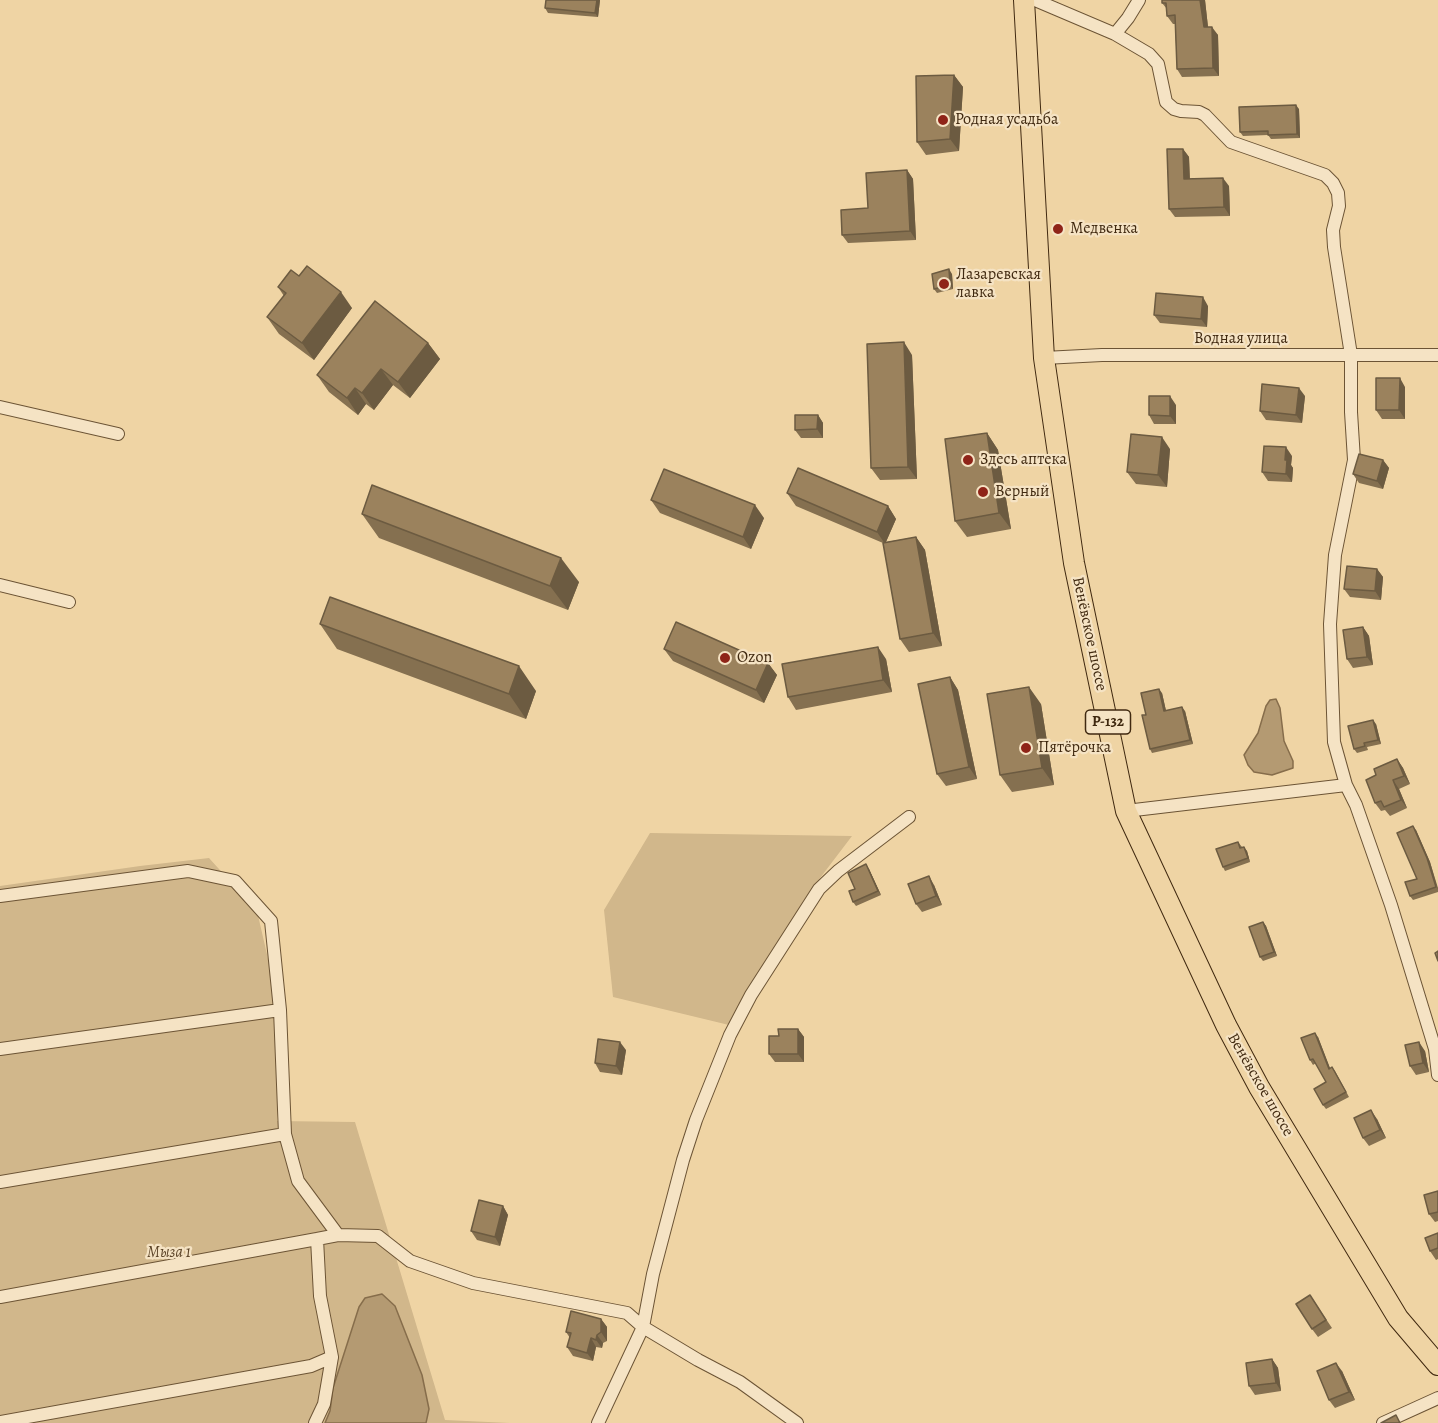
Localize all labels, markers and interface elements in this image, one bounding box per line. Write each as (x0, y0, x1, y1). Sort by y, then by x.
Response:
place label: Родная усадьба (955, 110, 1058, 130)
marker: Родная усадьба (936, 113, 950, 127)
place label: Медвенка (1070, 219, 1138, 239)
marker: Медвенка (1051, 222, 1065, 236)
place label: Лазаревская лавка (956, 265, 1041, 303)
marker: Лазаревская лавка (937, 277, 951, 291)
street label: Водная улица (1194, 329, 1288, 349)
place label: Здесь аптека (980, 450, 1067, 470)
marker: Здесь аптека (961, 453, 975, 467)
place label: Верный (995, 482, 1049, 502)
marker: Верный (976, 485, 990, 499)
street label: Венёвское шоссе (1068, 575, 1110, 693)
place label: Ozon (737, 648, 772, 668)
marker: Ozon (718, 651, 732, 665)
road number: Р-132 (1086, 710, 1130, 734)
place label: Пятёрочка (1038, 738, 1111, 758)
marker: Пятёрочка (1019, 741, 1033, 755)
street label: Венёвское шоссе (1223, 1030, 1297, 1140)
park label: Мыза 1 (147, 1243, 191, 1263)

